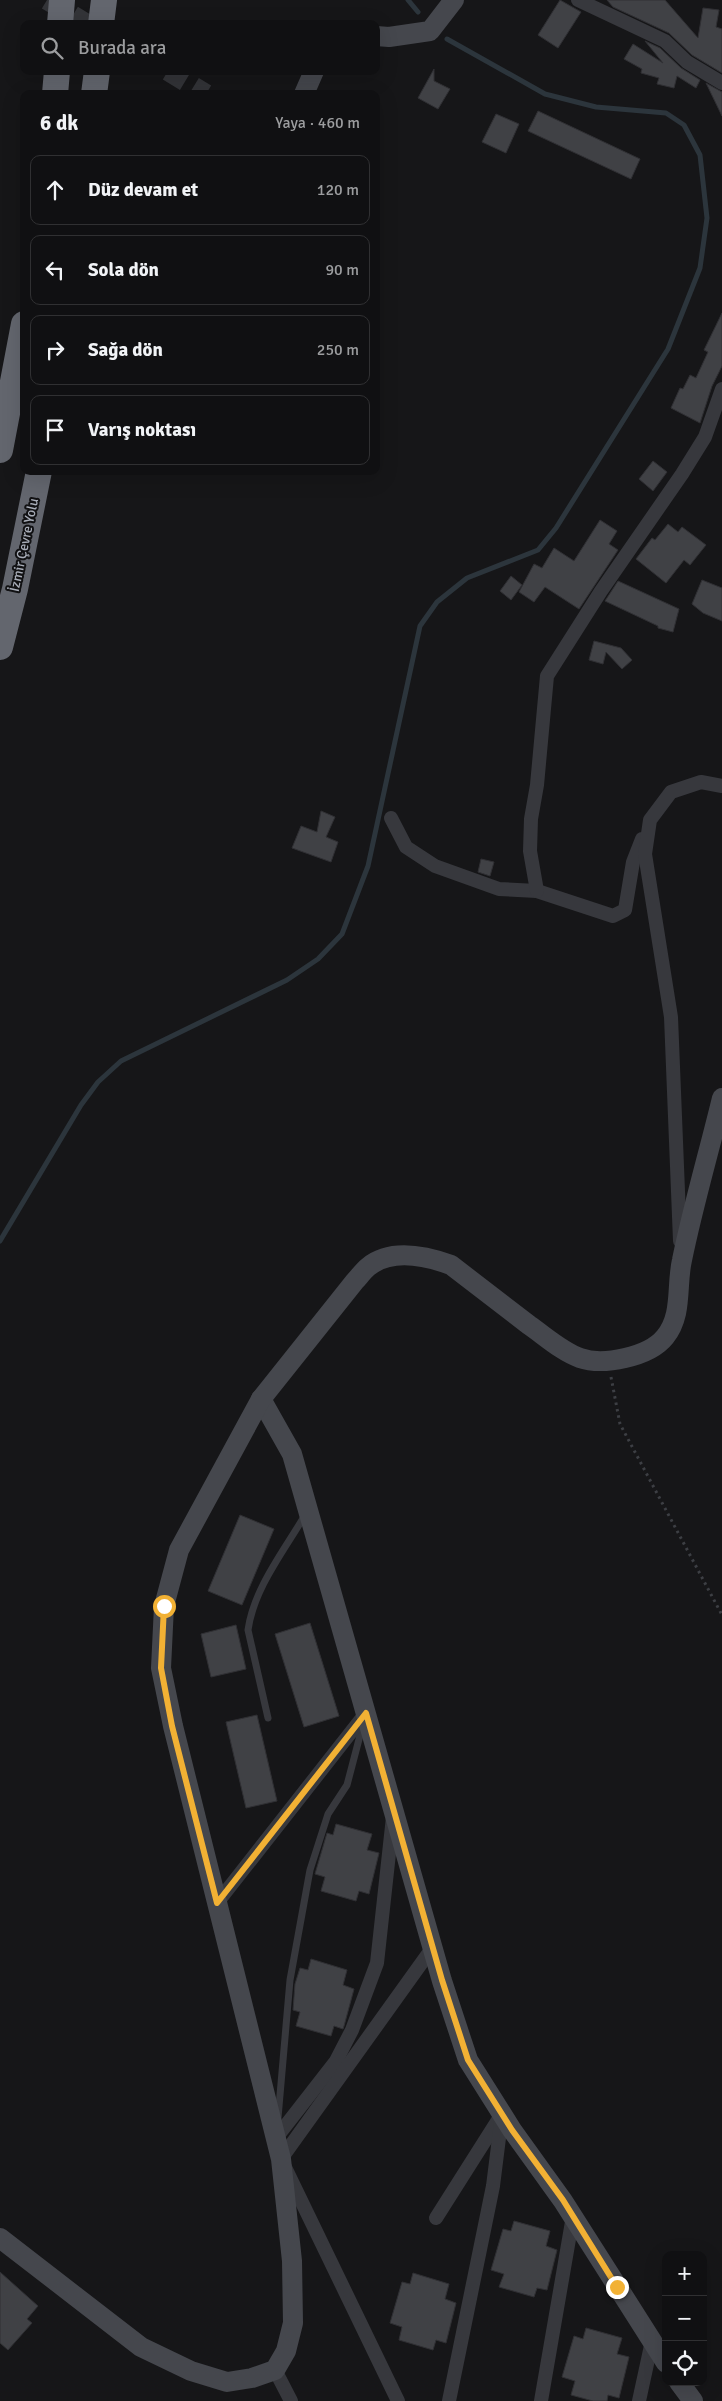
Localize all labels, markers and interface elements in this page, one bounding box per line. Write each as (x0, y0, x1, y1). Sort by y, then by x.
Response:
search box (20, 20, 380, 75)
icon: search (38, 34, 66, 62)
text: Burada ara (78, 36, 166, 60)
text: 6 dk (40, 110, 78, 136)
text: Yaya · 460 m (275, 113, 360, 133)
icon: ahead (41, 176, 69, 204)
text: Düz devam et (88, 178, 198, 202)
text: 120 m (317, 180, 359, 200)
icon: left (41, 256, 69, 284)
text: Sola dön (88, 258, 159, 282)
text: 90 m (325, 260, 359, 280)
icon: right (41, 336, 69, 364)
text: Sağa dön (88, 338, 163, 362)
text: 250 m (317, 340, 359, 360)
icon: arrive (41, 416, 69, 444)
text: Varış noktası (88, 418, 196, 442)
street label: İzmir Çevre Yolu (6, 497, 42, 593)
route start (153, 1595, 176, 1618)
map controls (662, 2251, 707, 2386)
button: + (662, 2251, 707, 2296)
route end (606, 2276, 629, 2299)
button: − (662, 2296, 707, 2341)
button: locate (662, 2341, 707, 2386)

